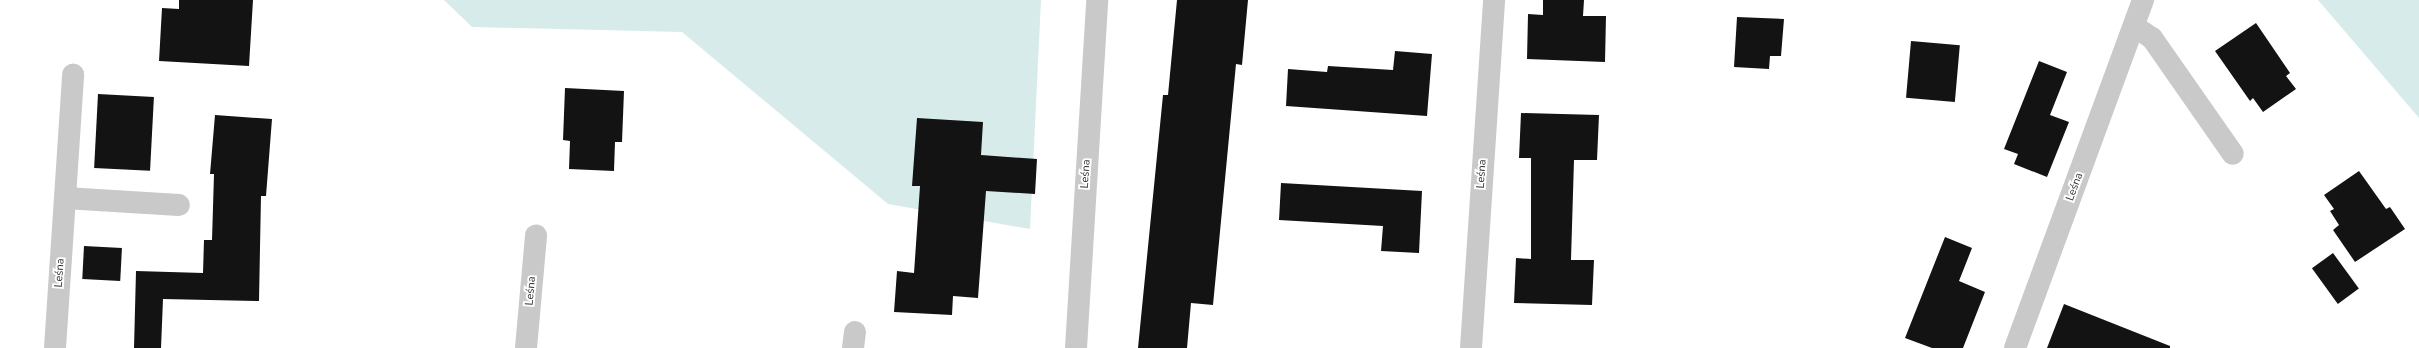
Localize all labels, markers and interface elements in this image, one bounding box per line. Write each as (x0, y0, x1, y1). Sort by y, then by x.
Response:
street label: Leśna (1078, 159, 1094, 189)
street label: Leśna (1474, 159, 1490, 189)
street label: Leśna (2064, 171, 2086, 203)
street label: Leśna (52, 258, 68, 288)
street label: Leśna (523, 276, 539, 306)

